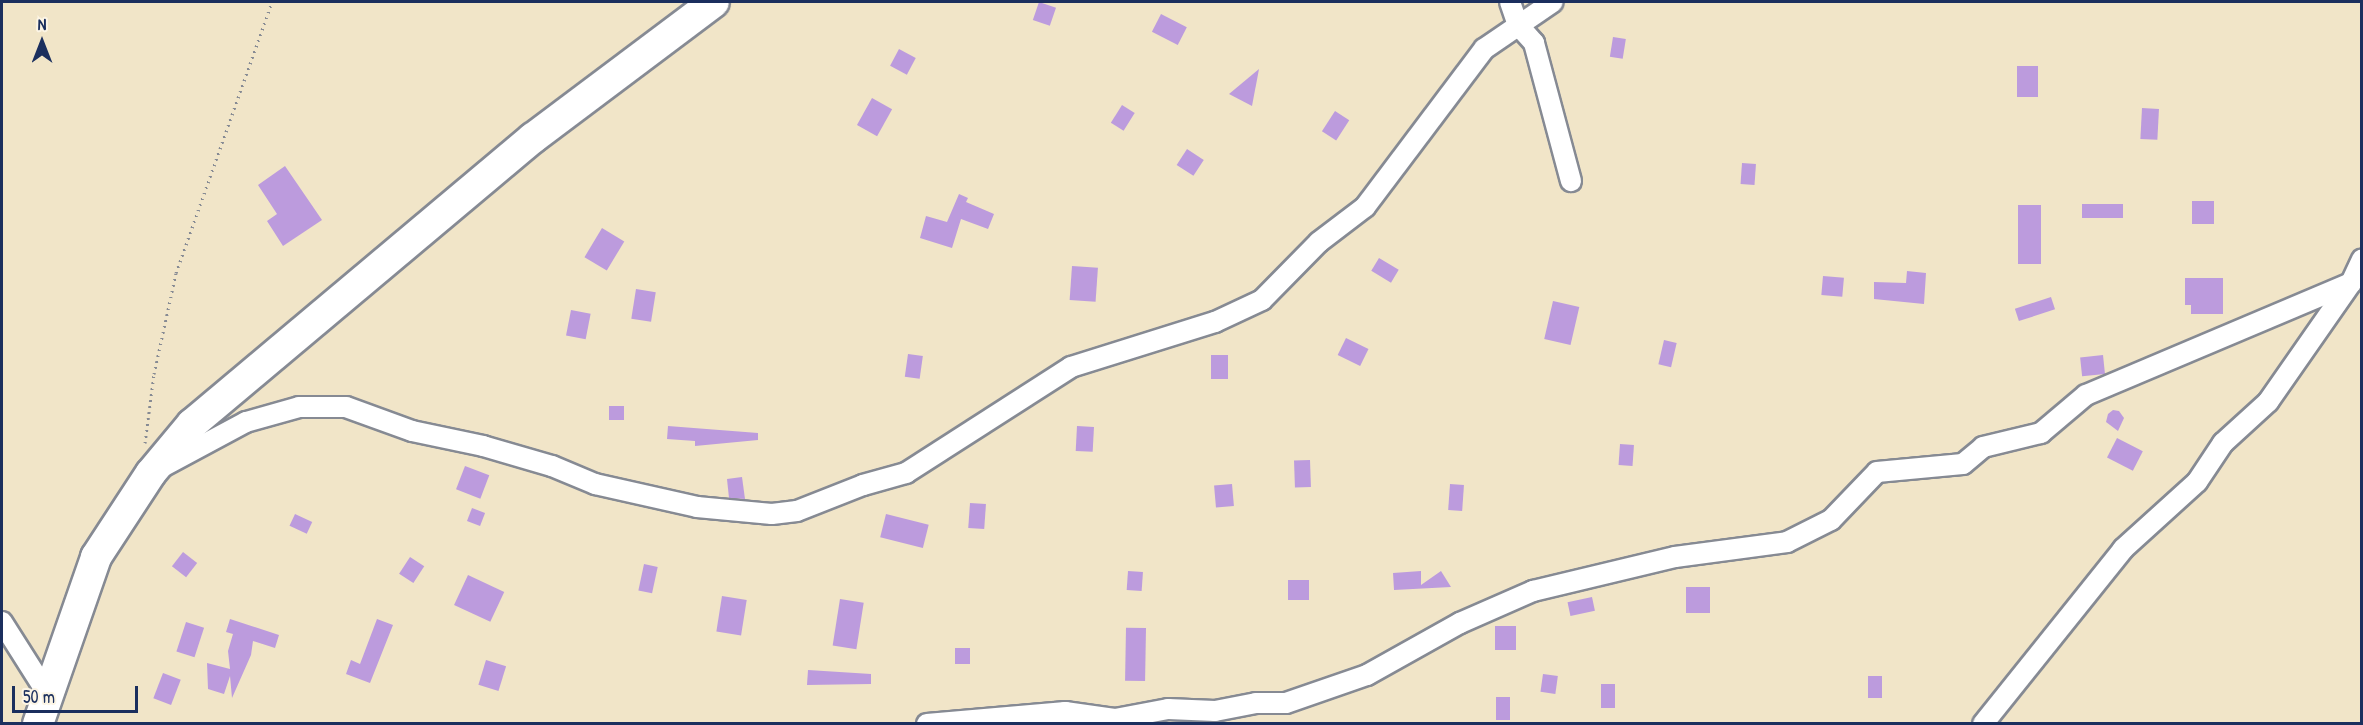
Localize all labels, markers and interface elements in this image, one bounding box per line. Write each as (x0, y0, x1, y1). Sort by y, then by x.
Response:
north arrow (12, 12, 72, 72)
text: N (38, 13, 46, 35)
scale bar (15, 674, 141, 712)
text: 50 m (23, 684, 55, 709)

